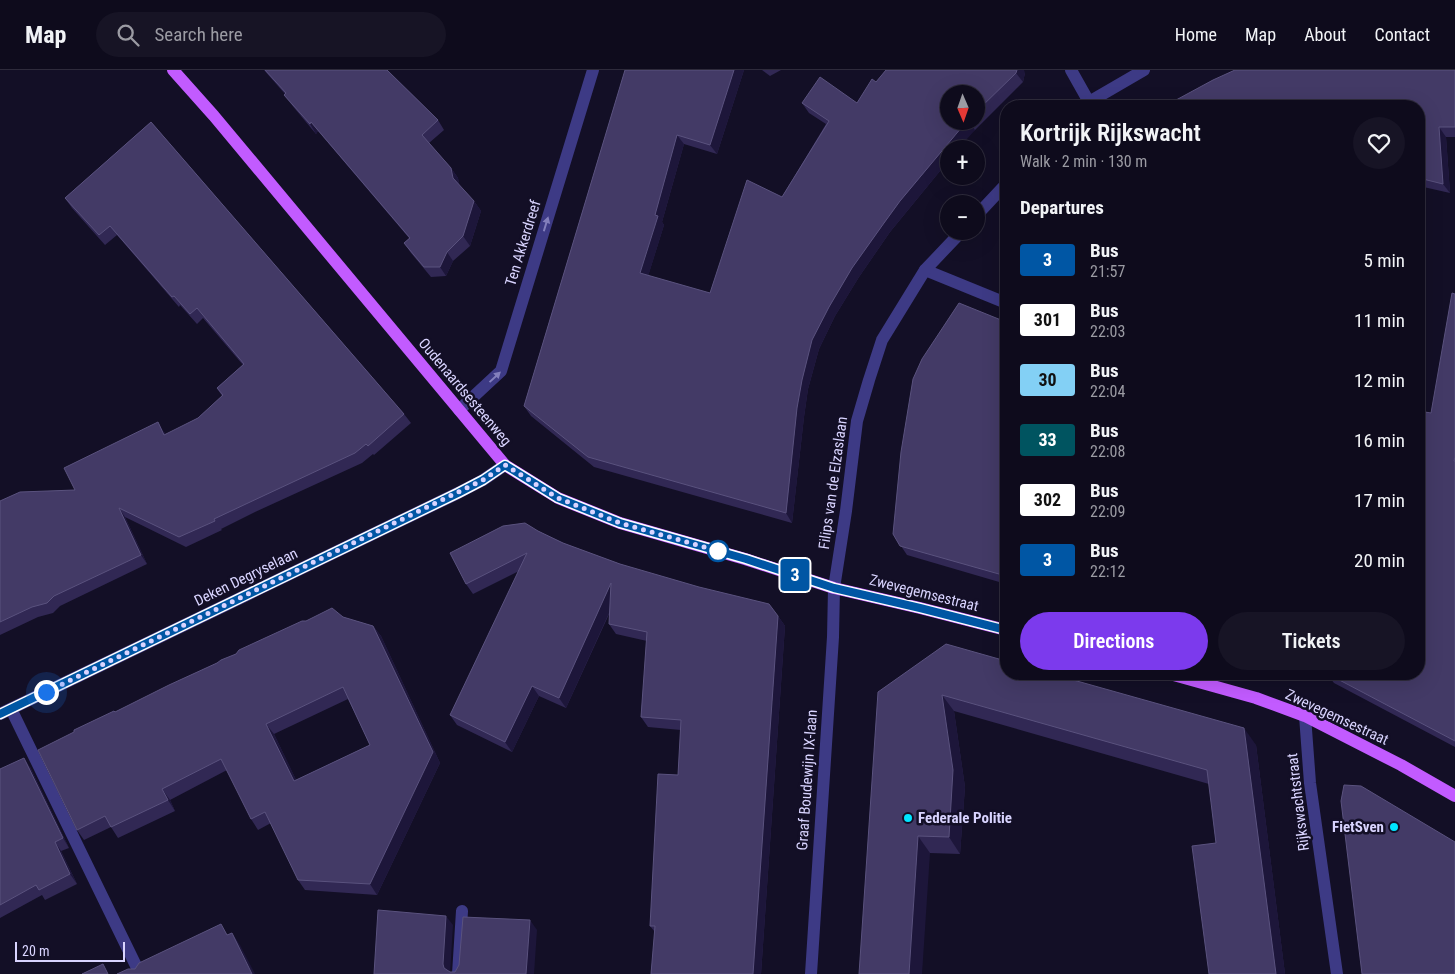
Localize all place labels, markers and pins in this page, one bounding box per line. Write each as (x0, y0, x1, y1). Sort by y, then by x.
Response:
unlabelled marker (707, 540, 729, 562)
place label: Federale Politie (918, 809, 1012, 827)
marker: Federale Politie (902, 812, 914, 824)
place label: FietSven (1332, 818, 1384, 836)
marker: FietSven (1388, 821, 1400, 833)

